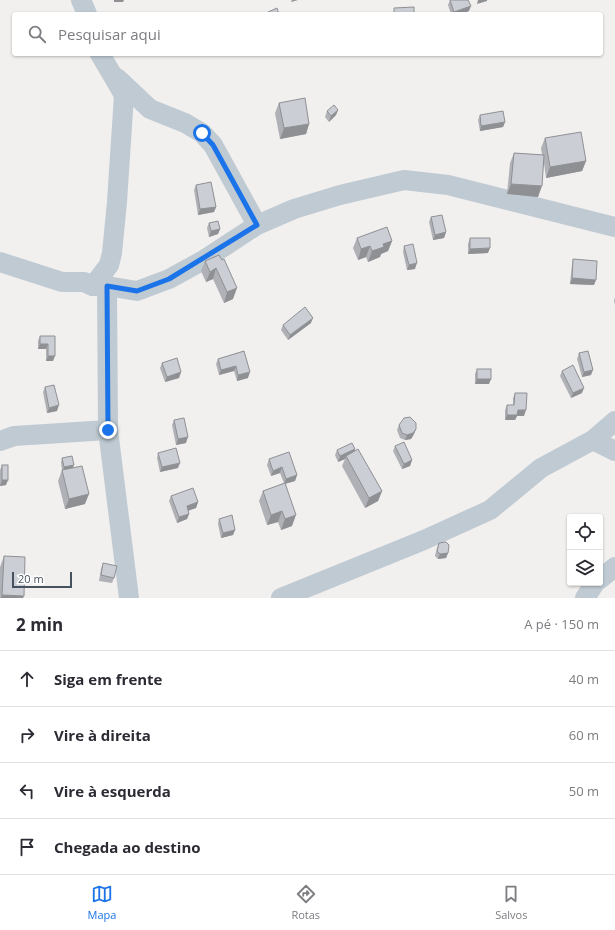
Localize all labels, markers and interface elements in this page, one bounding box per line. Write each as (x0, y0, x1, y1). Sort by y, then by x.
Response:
search box (12, 12, 603, 56)
icon: search (26, 23, 48, 45)
text: Pesquisar aqui (58, 24, 161, 44)
route start (193, 124, 211, 142)
route end (99, 421, 117, 439)
map controls (567, 514, 603, 586)
button: locate (567, 514, 603, 550)
button: layers (567, 550, 603, 586)
scale bar (12, 570, 72, 589)
text: 20 m (18, 571, 44, 586)
text: 2 min (16, 613, 63, 636)
text: A pé · 150 m (524, 615, 599, 633)
icon: ahead (16, 668, 38, 690)
text: Siga em frente (54, 669, 162, 689)
text: 40 m (569, 670, 599, 688)
icon: right (16, 724, 38, 746)
text: Vire à direita (54, 725, 151, 745)
text: 60 m (569, 726, 599, 744)
icon: left (16, 780, 38, 802)
text: Vire à esquerda (54, 781, 171, 801)
text: 50 m (569, 782, 599, 800)
icon: arrive (16, 836, 38, 858)
text: Chegada ao destino (54, 837, 201, 857)
tab: Mapa (88, 883, 116, 922)
tab: Rotas (291, 883, 320, 922)
tab: Salvos (495, 883, 527, 922)

